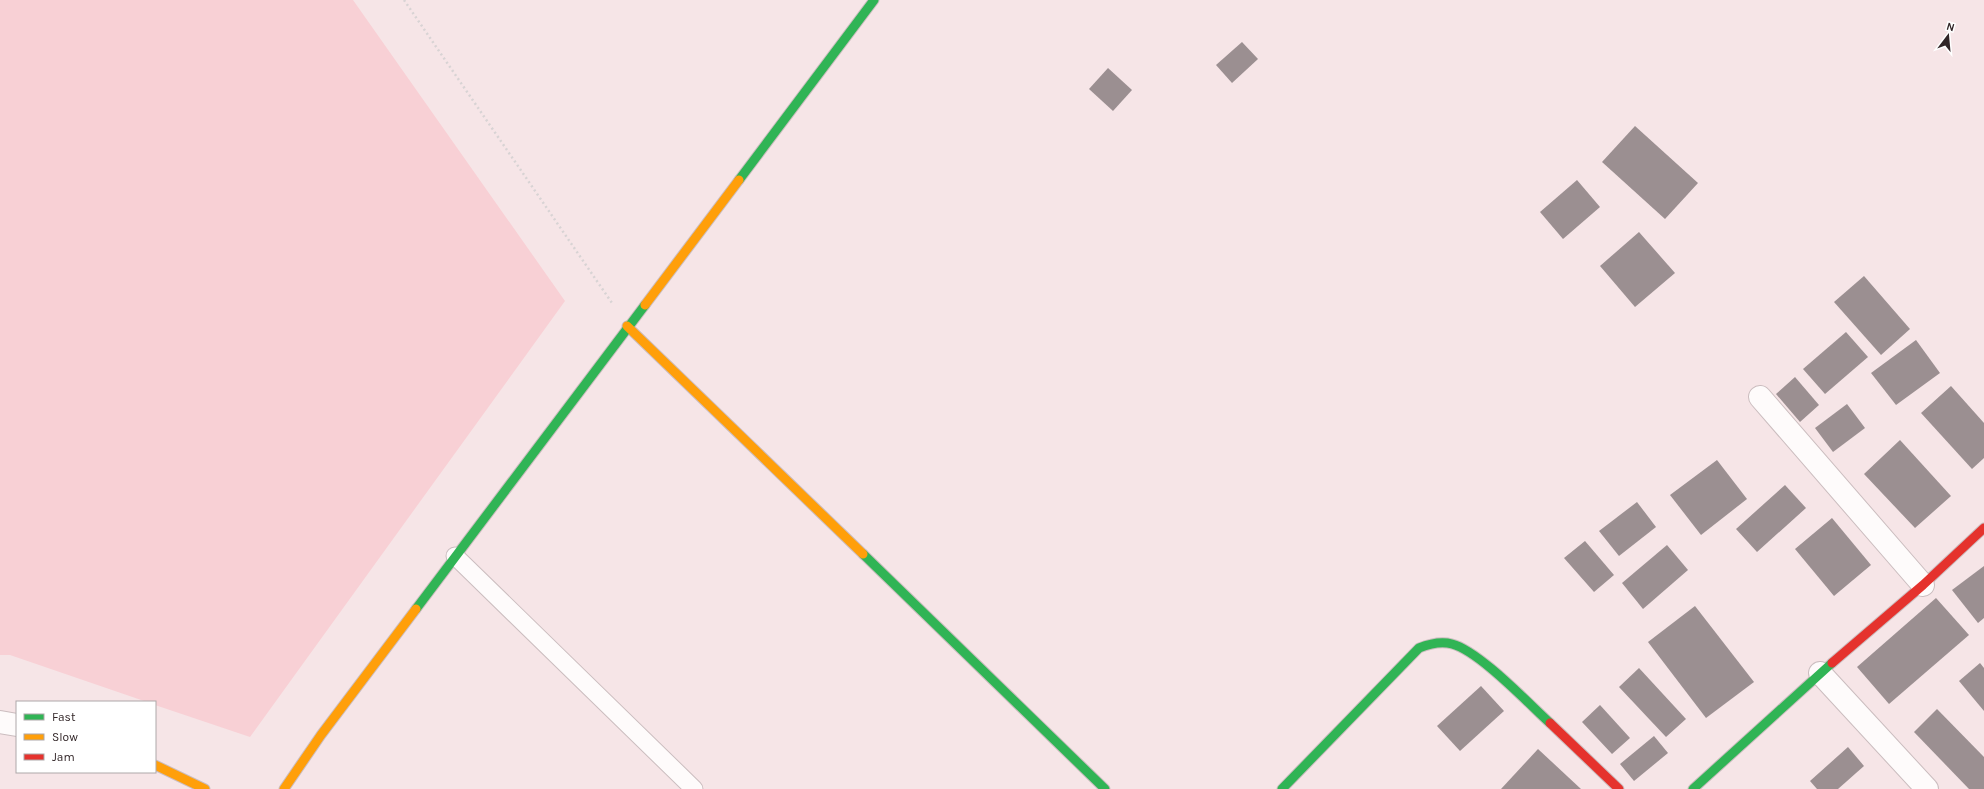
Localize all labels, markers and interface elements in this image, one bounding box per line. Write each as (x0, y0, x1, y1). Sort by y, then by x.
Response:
north arrow (1928, 16, 1968, 56)
text: N (1945, 20, 1956, 34)
legend (16, 701, 156, 773)
text: Fast (52, 710, 76, 724)
text: Slow (52, 730, 78, 744)
text: Jam (52, 750, 75, 764)

